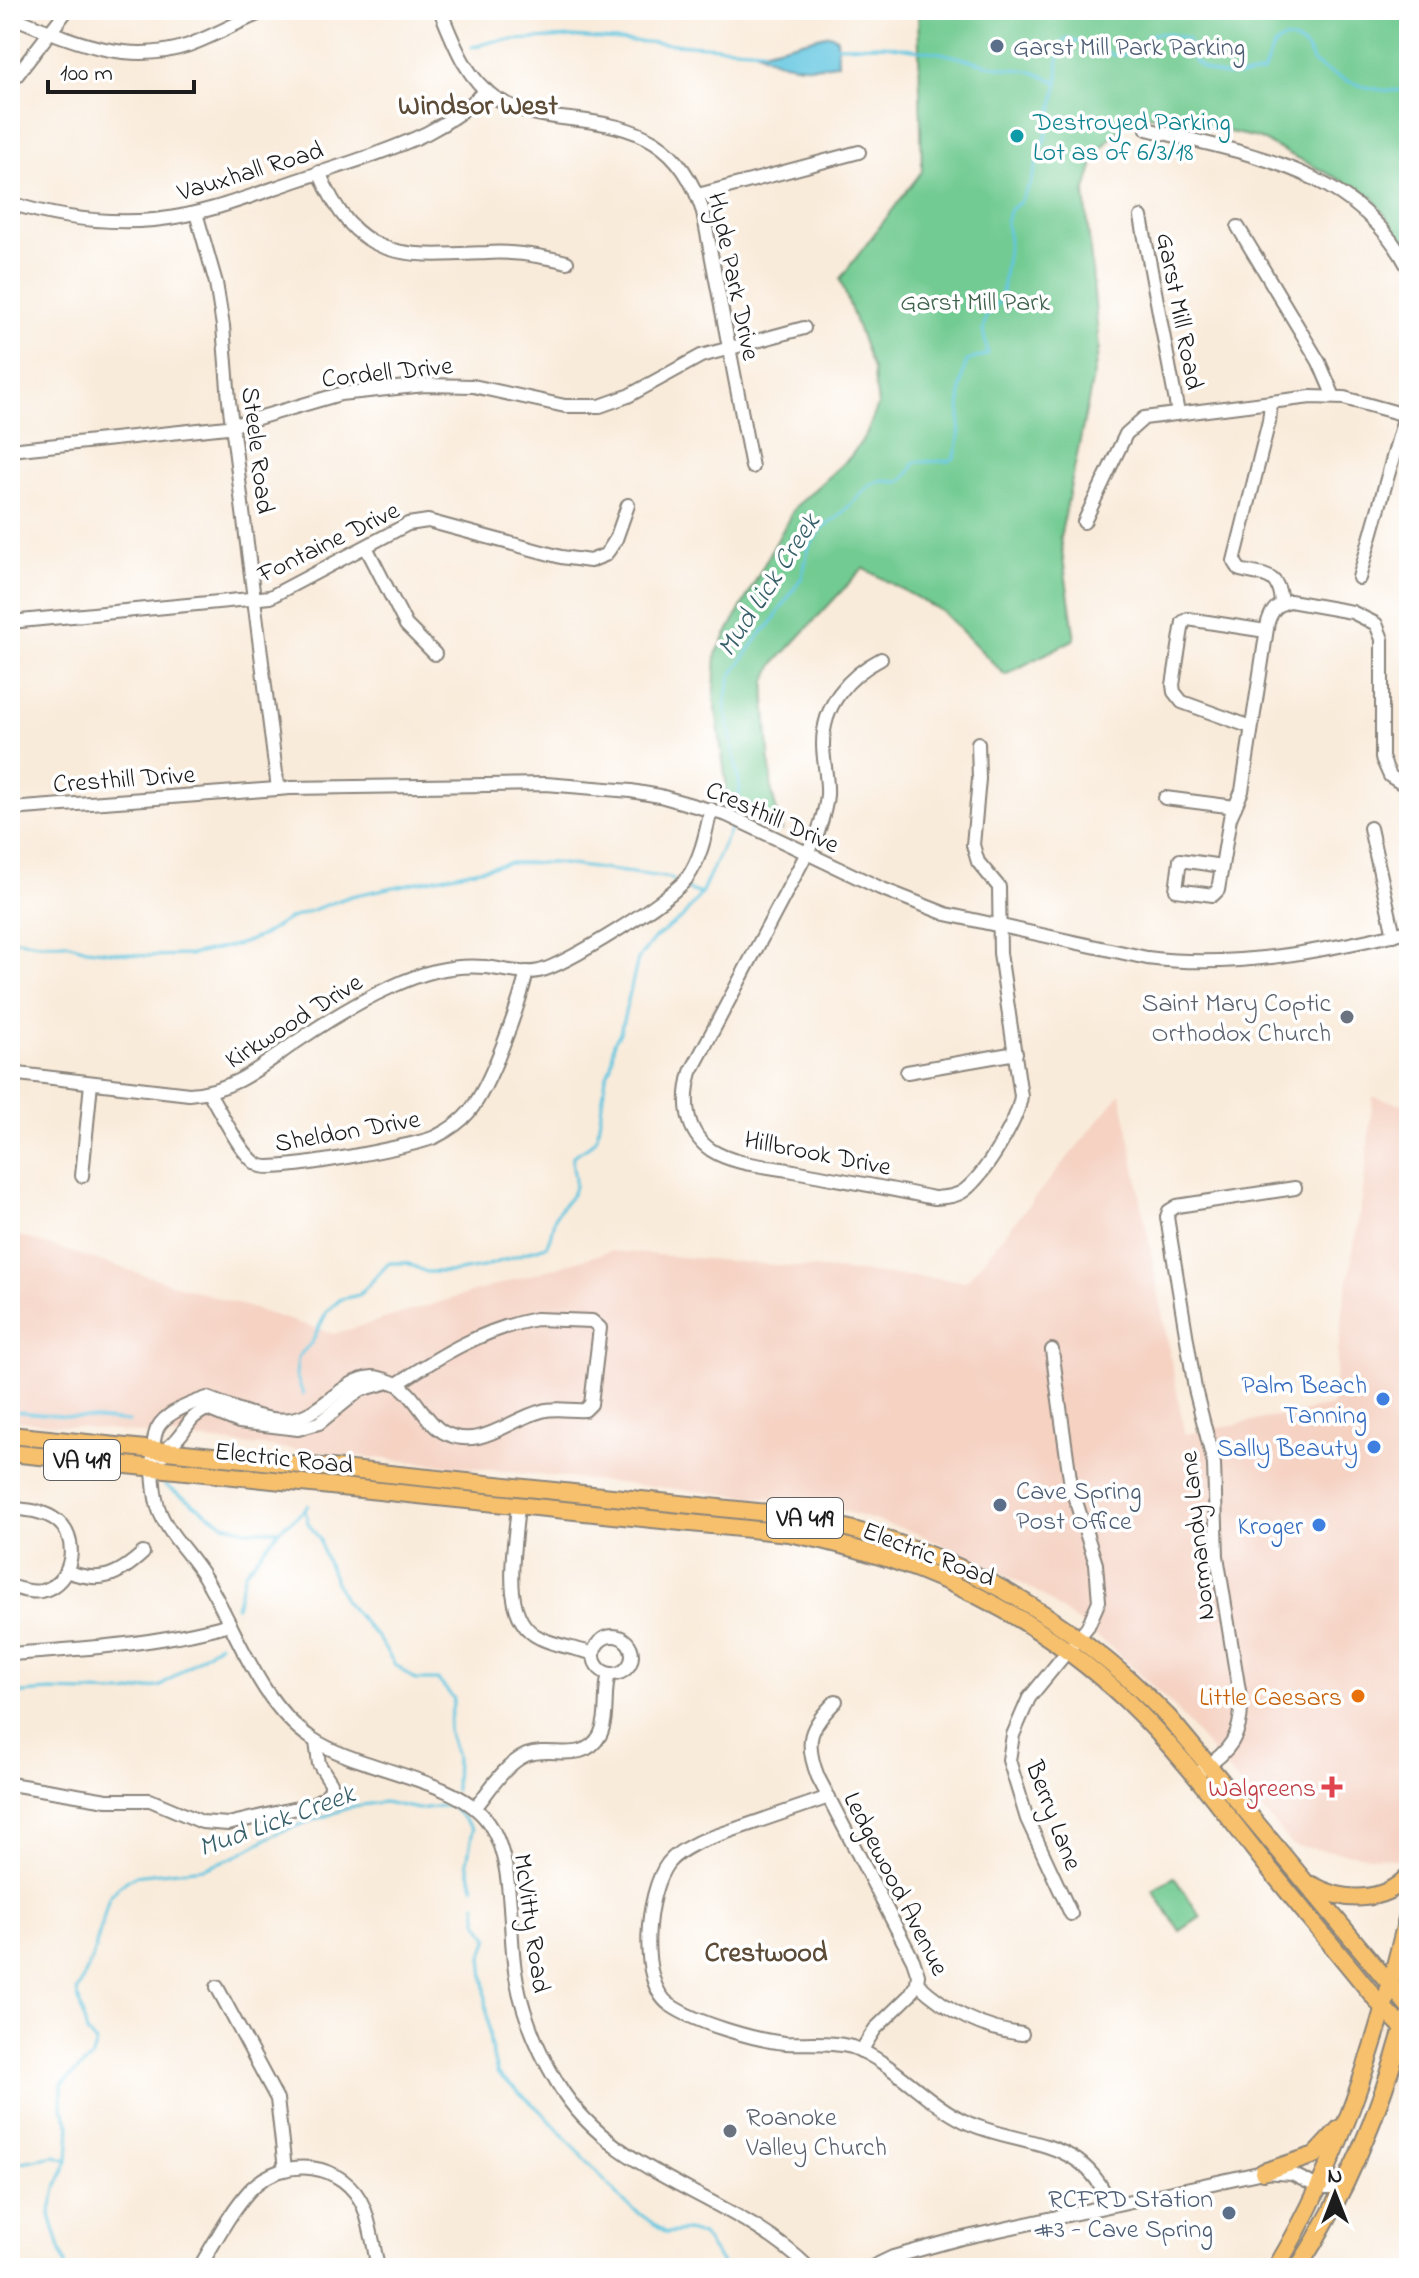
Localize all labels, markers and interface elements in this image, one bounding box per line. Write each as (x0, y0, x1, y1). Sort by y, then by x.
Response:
place label: Garst Mill Park Parking (1013, 30, 1245, 68)
marker: Garst Mill Park Parking (988, 37, 1006, 55)
scale bar (48, 44, 194, 94)
text: 100 m (60, 57, 113, 92)
district label: Windsor West (398, 87, 559, 128)
place label: Destroyed Parking Lot as of 6/3/18 (1032, 105, 1231, 173)
marker: Destroyed Parking Lot as of 6/3/18 (1008, 127, 1026, 145)
street label: Vauxhall Road (172, 133, 329, 213)
street label: Hyde Park Drive (696, 189, 768, 364)
street label: Garst Mill Road (1144, 230, 1212, 394)
park label: Garst Mill Park (900, 285, 1050, 323)
street label: Cordell Drive (320, 348, 455, 400)
street label: Steele Road (229, 385, 283, 516)
street label: Fontaine Drive (251, 493, 407, 595)
water label: Mud Lick Creek (708, 504, 833, 666)
street label: Cresthill Drive (52, 757, 197, 805)
street label: Cresthill Drive (699, 772, 845, 865)
street label: Kirkwood Drive (218, 965, 371, 1080)
place label: Saint Mary Coptic Orthodox Church (1142, 986, 1331, 1054)
marker: Saint Mary Coptic Orthodox Church (1338, 1008, 1356, 1026)
street label: Sheldon Drive (272, 1101, 423, 1164)
street label: Hillbrook Drive (741, 1122, 894, 1188)
place label: Palm Beach Tanning (1241, 1368, 1367, 1436)
marker: Palm Beach Tanning (1374, 1390, 1392, 1408)
place label: Sally Beauty (1216, 1431, 1358, 1469)
street label: Electric Road (212, 1434, 355, 1486)
marker: Sally Beauty (1365, 1438, 1383, 1456)
road number: VA 419 (44, 1440, 120, 1480)
street label: Normandy Lane (1171, 1449, 1227, 1622)
place label: Cave Spring Post Office (1016, 1474, 1141, 1542)
marker: Cave Spring Post Office (991, 1496, 1009, 1514)
road number: VA 419 (767, 1498, 843, 1538)
place label: Kroger (1237, 1509, 1304, 1547)
street label: Electric Road (856, 1513, 1000, 1599)
marker: Kroger (1310, 1516, 1328, 1534)
place label: Little Caesars (1199, 1680, 1342, 1718)
marker: Little Caesars (1349, 1687, 1367, 1705)
street label: Berry Lane (1014, 1755, 1091, 1877)
place label: Walgreens (1208, 1771, 1316, 1809)
water label: Mud Lick Creek (193, 1774, 363, 1870)
marker: Walgreens (1323, 1778, 1341, 1796)
street label: Ledgewood Avenue (832, 1786, 957, 1983)
street label: McVitty Road (501, 1851, 559, 1996)
district label: Crestwood (704, 1934, 828, 1975)
place label: Roanoke Valley Church (745, 2100, 887, 2168)
marker: Roanoke Valley Church (721, 2122, 739, 2140)
north arrow (1295, 2154, 1375, 2234)
text: N (1328, 2161, 1342, 2193)
place label: RCFRD Station #3 - Cave Spring (1034, 2182, 1213, 2250)
marker: RCFRD Station #3 - Cave Spring (1220, 2204, 1238, 2222)

